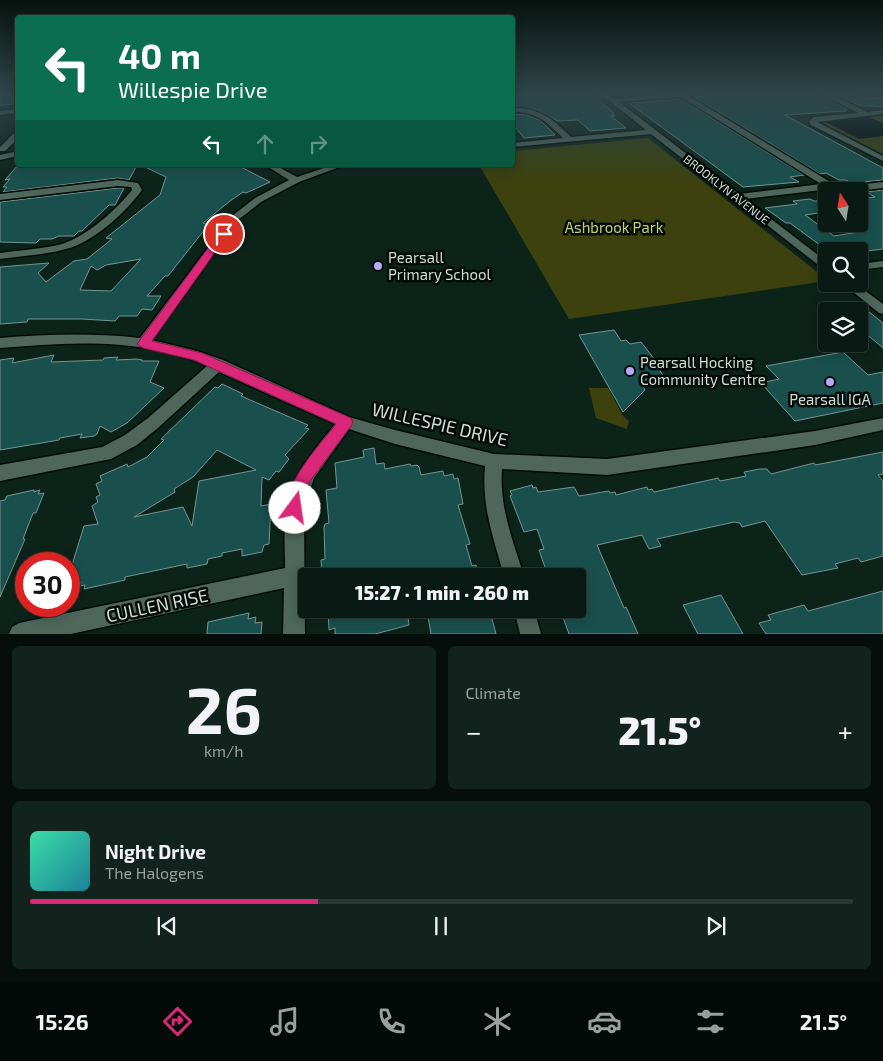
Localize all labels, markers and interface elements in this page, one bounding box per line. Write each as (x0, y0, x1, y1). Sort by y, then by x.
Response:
text: 40 m (118, 34, 201, 76)
icon: left (35, 35, 100, 100)
text: Willespie Drive (118, 76, 268, 102)
icon: left (198, 130, 226, 158)
icon: ahead (251, 130, 279, 158)
icon: right (304, 130, 332, 158)
street label: BROOKLYN AVENUE (681, 151, 773, 227)
north arrow (818, 182, 868, 232)
map controls (818, 182, 868, 352)
pin (203, 213, 245, 255)
park label: Ashbrook Park (565, 218, 664, 236)
icon: arrive (210, 220, 238, 248)
button: search (818, 242, 868, 292)
place label: Pearsall Primary School (388, 248, 491, 283)
marker: Pearsall Primary School (372, 260, 384, 272)
button: layers (818, 302, 868, 352)
place label: Pearsall Hocking Community Centre (640, 353, 766, 388)
marker: Pearsall Hocking Community Centre (624, 365, 636, 377)
marker: Pearsall IGA (824, 376, 836, 388)
place label: Pearsall IGA (789, 390, 871, 408)
street label: WILLESPIE DRIVE (370, 398, 510, 450)
position arrow (268, 481, 320, 533)
speed limit sign: 30 (15, 552, 80, 617)
text: 15:27 · 1 min · 260 m (355, 581, 529, 604)
street label: CULLEN RISE (104, 583, 210, 627)
text: 26 (186, 669, 262, 747)
text: Climate (466, 683, 521, 702)
text: 21.5° (618, 707, 701, 753)
text: − (466, 714, 482, 748)
text: + (838, 714, 853, 748)
text: km/h (204, 741, 244, 760)
text: Night Drive (105, 840, 206, 863)
text: The Halogens (105, 863, 204, 882)
icon: previous (153, 912, 181, 940)
icon: pause (427, 912, 455, 940)
icon: next (702, 912, 730, 940)
icon: directions (160, 1004, 195, 1039)
icon: music (267, 1004, 302, 1039)
icon: phone (374, 1004, 409, 1039)
icon: climate (480, 1004, 515, 1039)
icon: car (587, 1004, 622, 1039)
icon: filters (693, 1004, 728, 1039)
text: 15:26 (36, 1008, 89, 1034)
text: 21.5° (800, 1008, 847, 1034)

